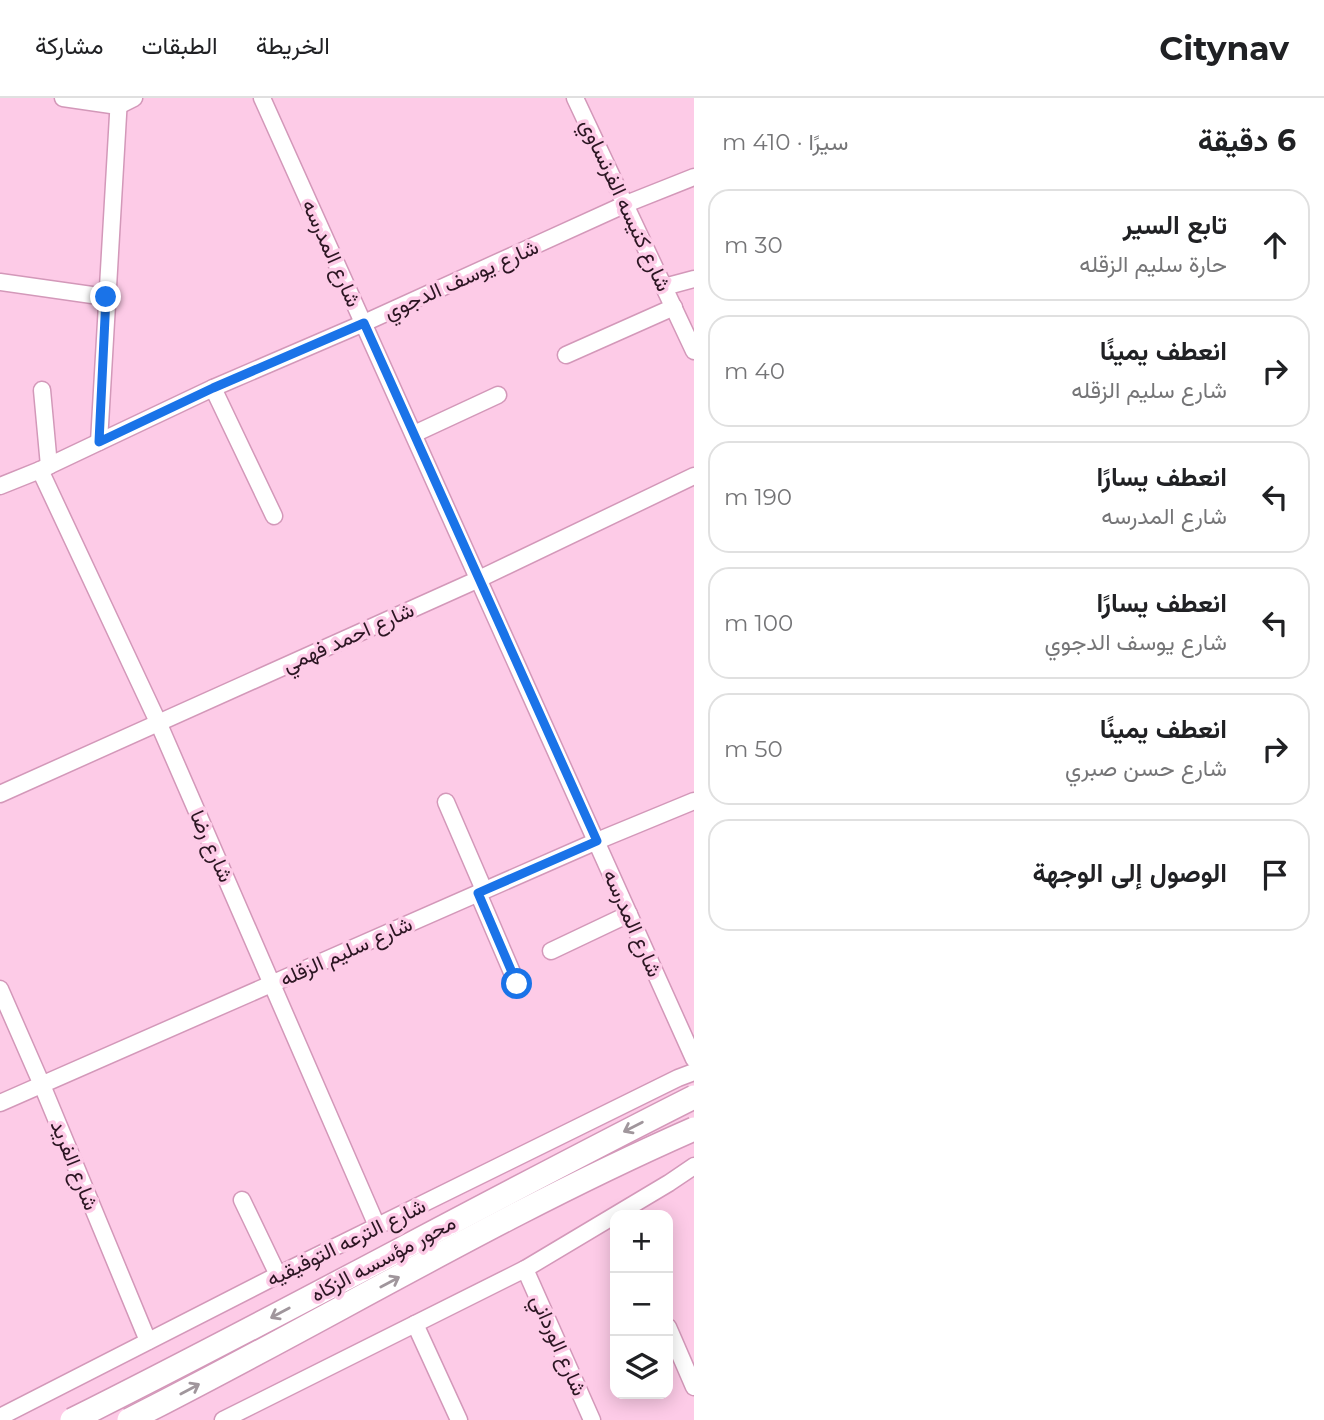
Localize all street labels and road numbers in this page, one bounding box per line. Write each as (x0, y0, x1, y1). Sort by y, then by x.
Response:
street label: شارع كنيسه الفرنساوي (571, 115, 677, 297)
street label: شارع المدرسه (295, 195, 367, 311)
street label: شارع يوسف الدجوي (380, 234, 544, 329)
street label: شارع احمد فهمي (278, 597, 420, 682)
street label: شارع رضا (183, 806, 239, 887)
street label: شارع المدرسه (596, 865, 668, 981)
street label: شارع سليم الزقله (276, 911, 417, 993)
street label: شارع الفريد (44, 1116, 104, 1214)
street label: شارع الترعه التوفيقيه (262, 1193, 431, 1293)
street label: محور مؤسسه الزكاه (306, 1209, 460, 1308)
street label: شارع الورداني (521, 1291, 592, 1401)

